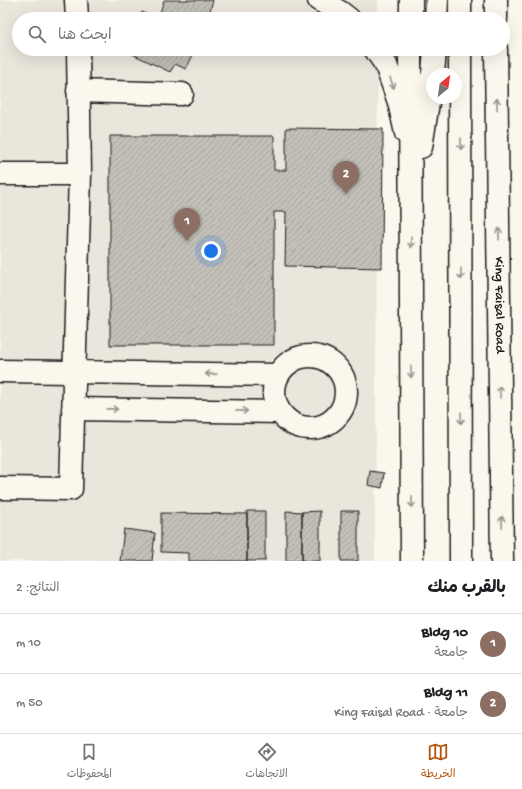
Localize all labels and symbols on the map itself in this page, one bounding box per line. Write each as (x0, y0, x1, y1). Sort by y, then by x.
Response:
north arrow (426, 68, 462, 104)
one-way arrow (389, 77, 396, 90)
one-way arrow (493, 98, 501, 111)
one-way arrow (457, 137, 464, 150)
pin: 2 (333, 161, 359, 194)
pin: 1 (174, 208, 200, 241)
one-way arrow (495, 228, 503, 241)
one-way arrow (407, 235, 414, 248)
your location (201, 241, 221, 261)
street label: King Faisal Road (490, 257, 508, 355)
one-way arrow (457, 267, 465, 280)
one-way arrow (407, 365, 415, 378)
one-way arrow (205, 370, 218, 378)
one-way arrow (496, 386, 504, 399)
one-way arrow (105, 405, 118, 413)
one-way arrow (235, 407, 248, 415)
one-way arrow (457, 411, 465, 424)
one-way arrow (408, 495, 416, 508)
one-way arrow (498, 516, 506, 529)

